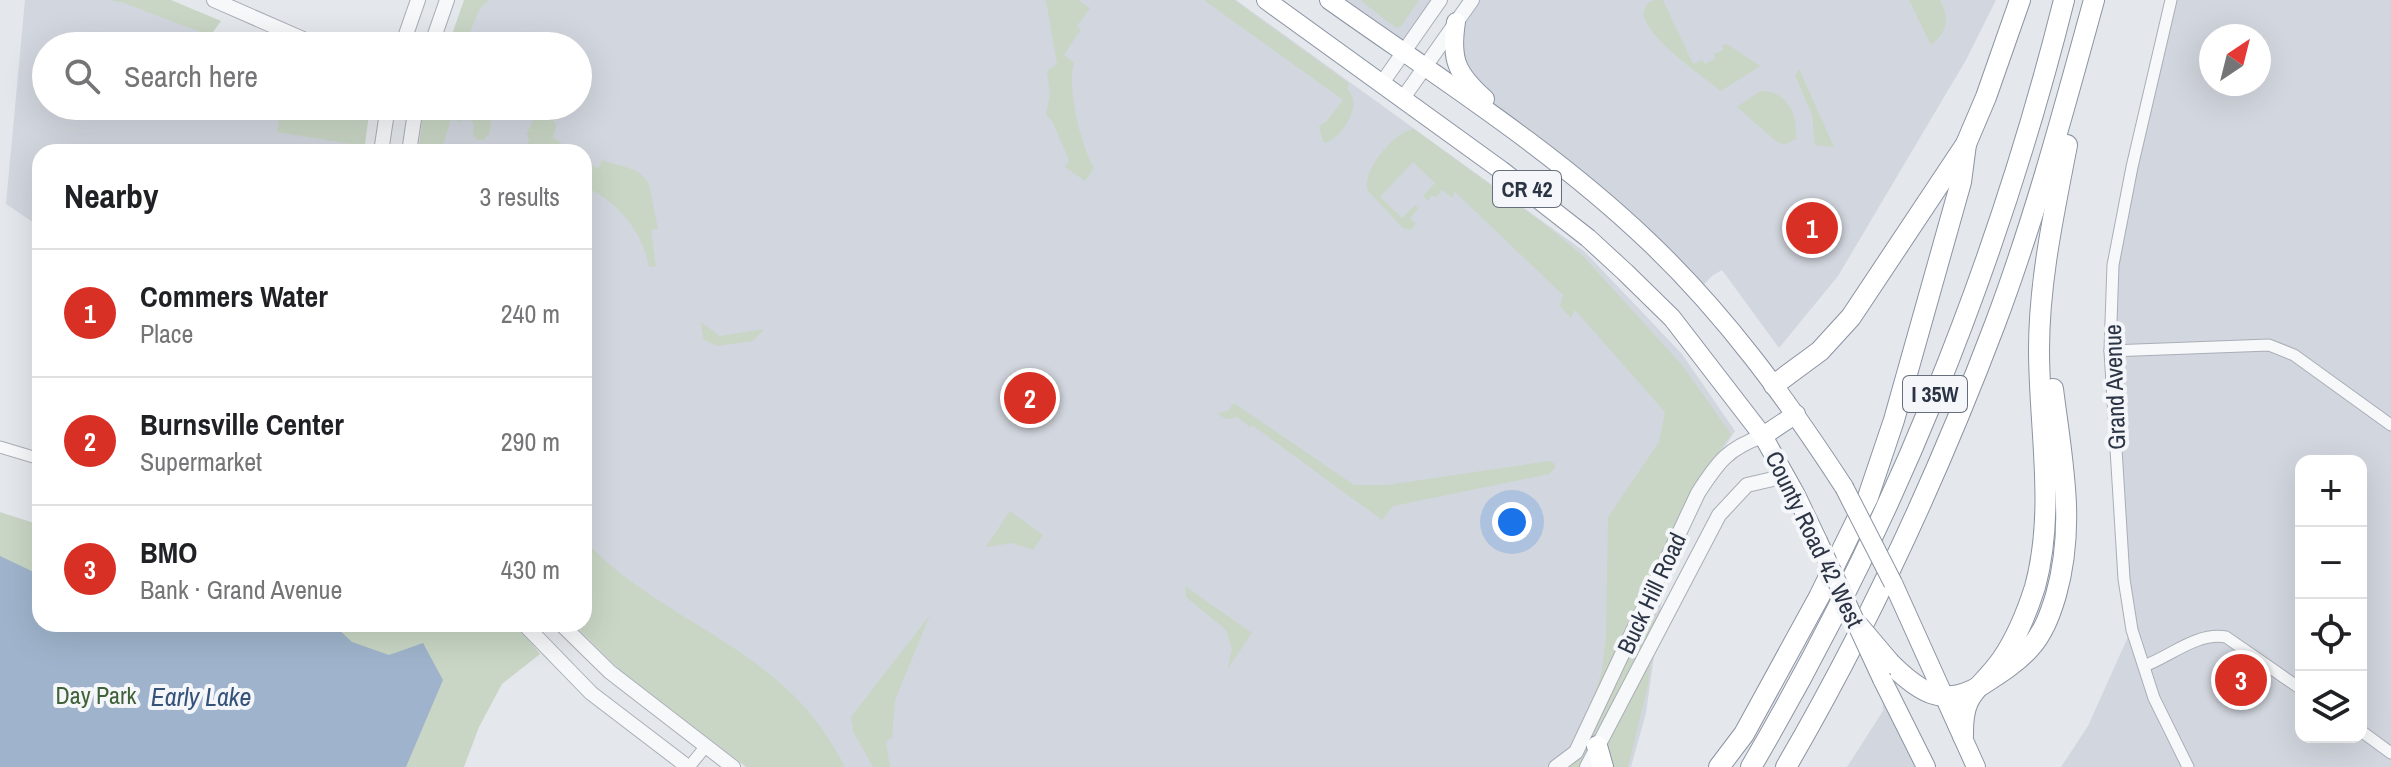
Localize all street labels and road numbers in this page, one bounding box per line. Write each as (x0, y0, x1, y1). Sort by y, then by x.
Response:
road number: CR 42 (1493, 171, 1561, 207)
street label: Grand Avenue (2096, 324, 2132, 450)
road number: I 35W (1903, 376, 1967, 412)
street label: County Road 42 West (1758, 446, 1872, 633)
street label: Buck Hill Road (1609, 527, 1693, 659)

